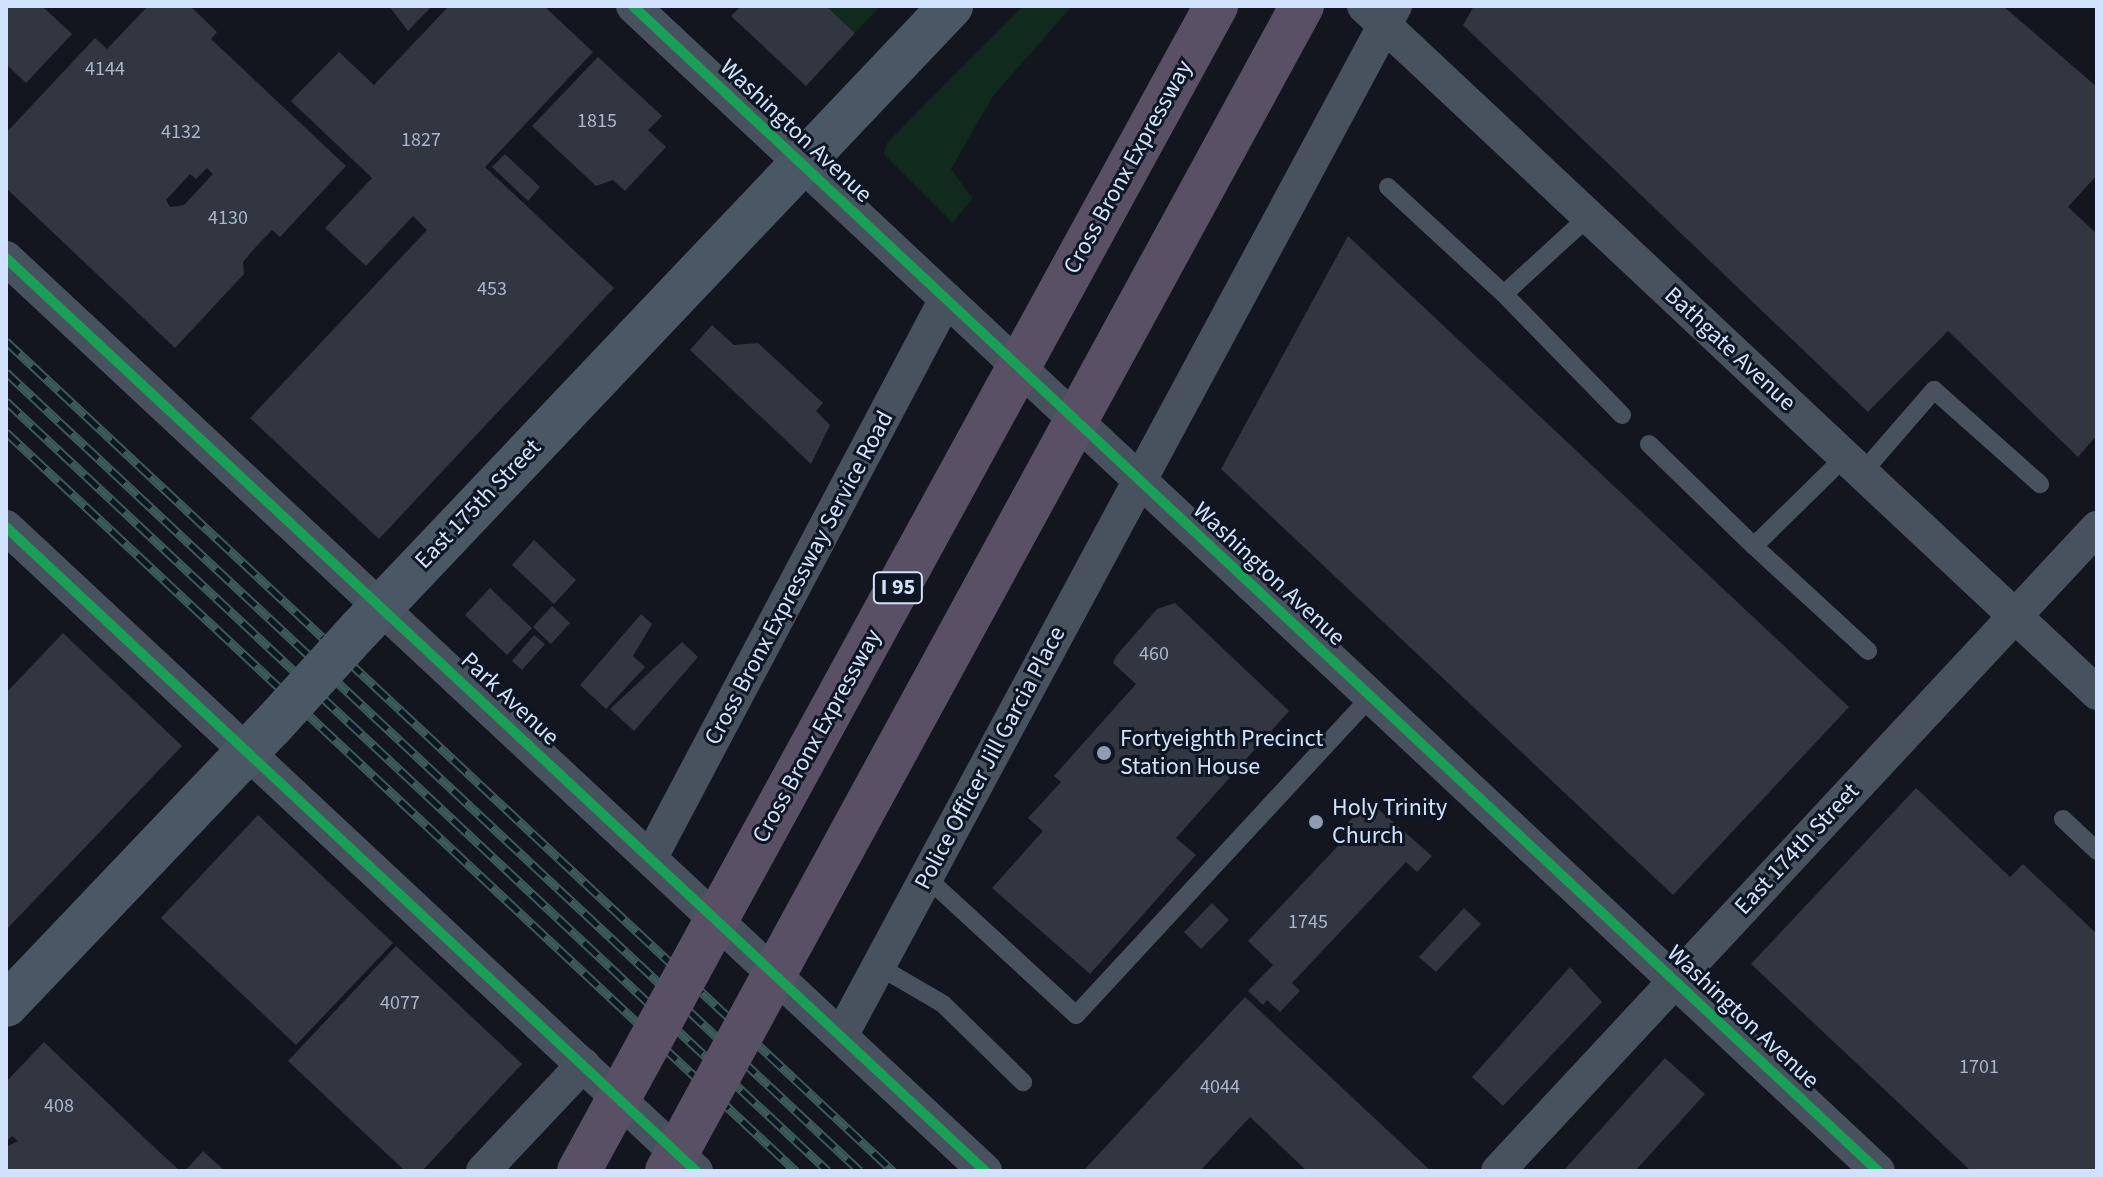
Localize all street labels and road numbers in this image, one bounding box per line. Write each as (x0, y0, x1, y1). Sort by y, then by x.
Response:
street label: Washington Avenue (714, 53, 878, 209)
street label: Cross Bronx Expressway (1057, 55, 1199, 279)
street label: Bathgate Avenue (1658, 281, 1802, 417)
street label: Cross Bronx Expressway Service Road (698, 406, 900, 750)
street label: East 175th Street (409, 433, 547, 575)
street label: Washington Avenue (1187, 496, 1351, 652)
road number: I 95 (872, 570, 924, 606)
street label: Police Officer Jill Garcia Place (908, 622, 1072, 894)
street label: Cross Bronx Expressway (746, 624, 888, 848)
street label: Park Avenue (455, 646, 565, 752)
street label: East 174th Street (1729, 777, 1865, 921)
street label: Washington Avenue (1661, 939, 1825, 1095)

